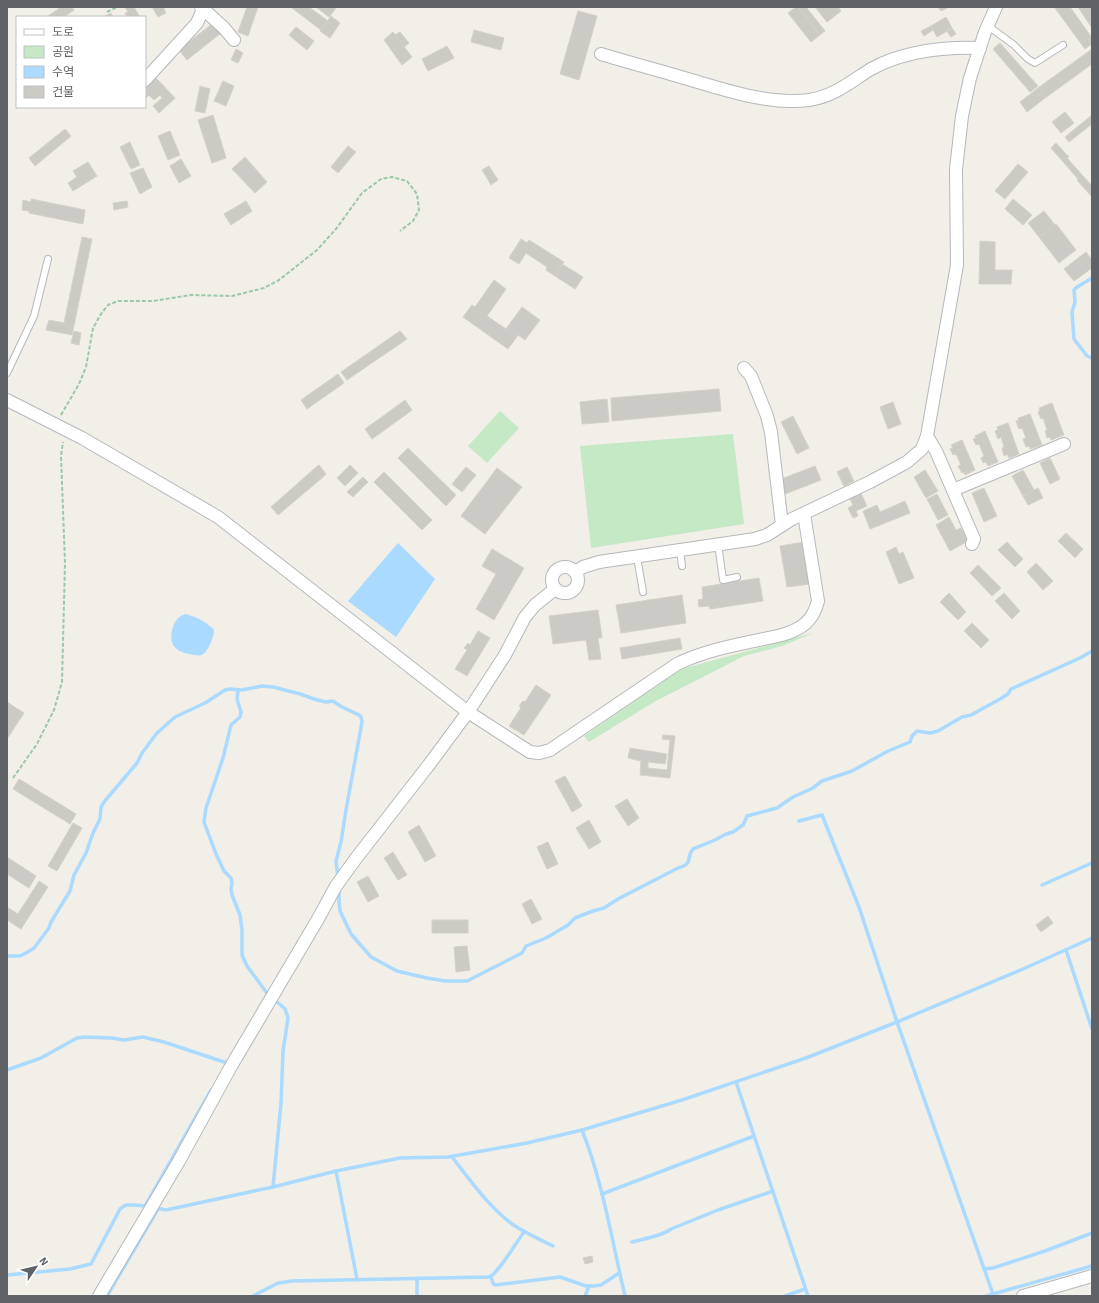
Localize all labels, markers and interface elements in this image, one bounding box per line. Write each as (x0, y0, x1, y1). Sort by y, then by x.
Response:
legend (16, 16, 146, 108)
text: 도로 (52, 24, 74, 41)
text: 공원 (52, 44, 74, 61)
text: 수역 (52, 64, 74, 81)
text: 건물 (52, 84, 74, 101)
north arrow (16, 1247, 56, 1287)
text: N (36, 1254, 52, 1269)

